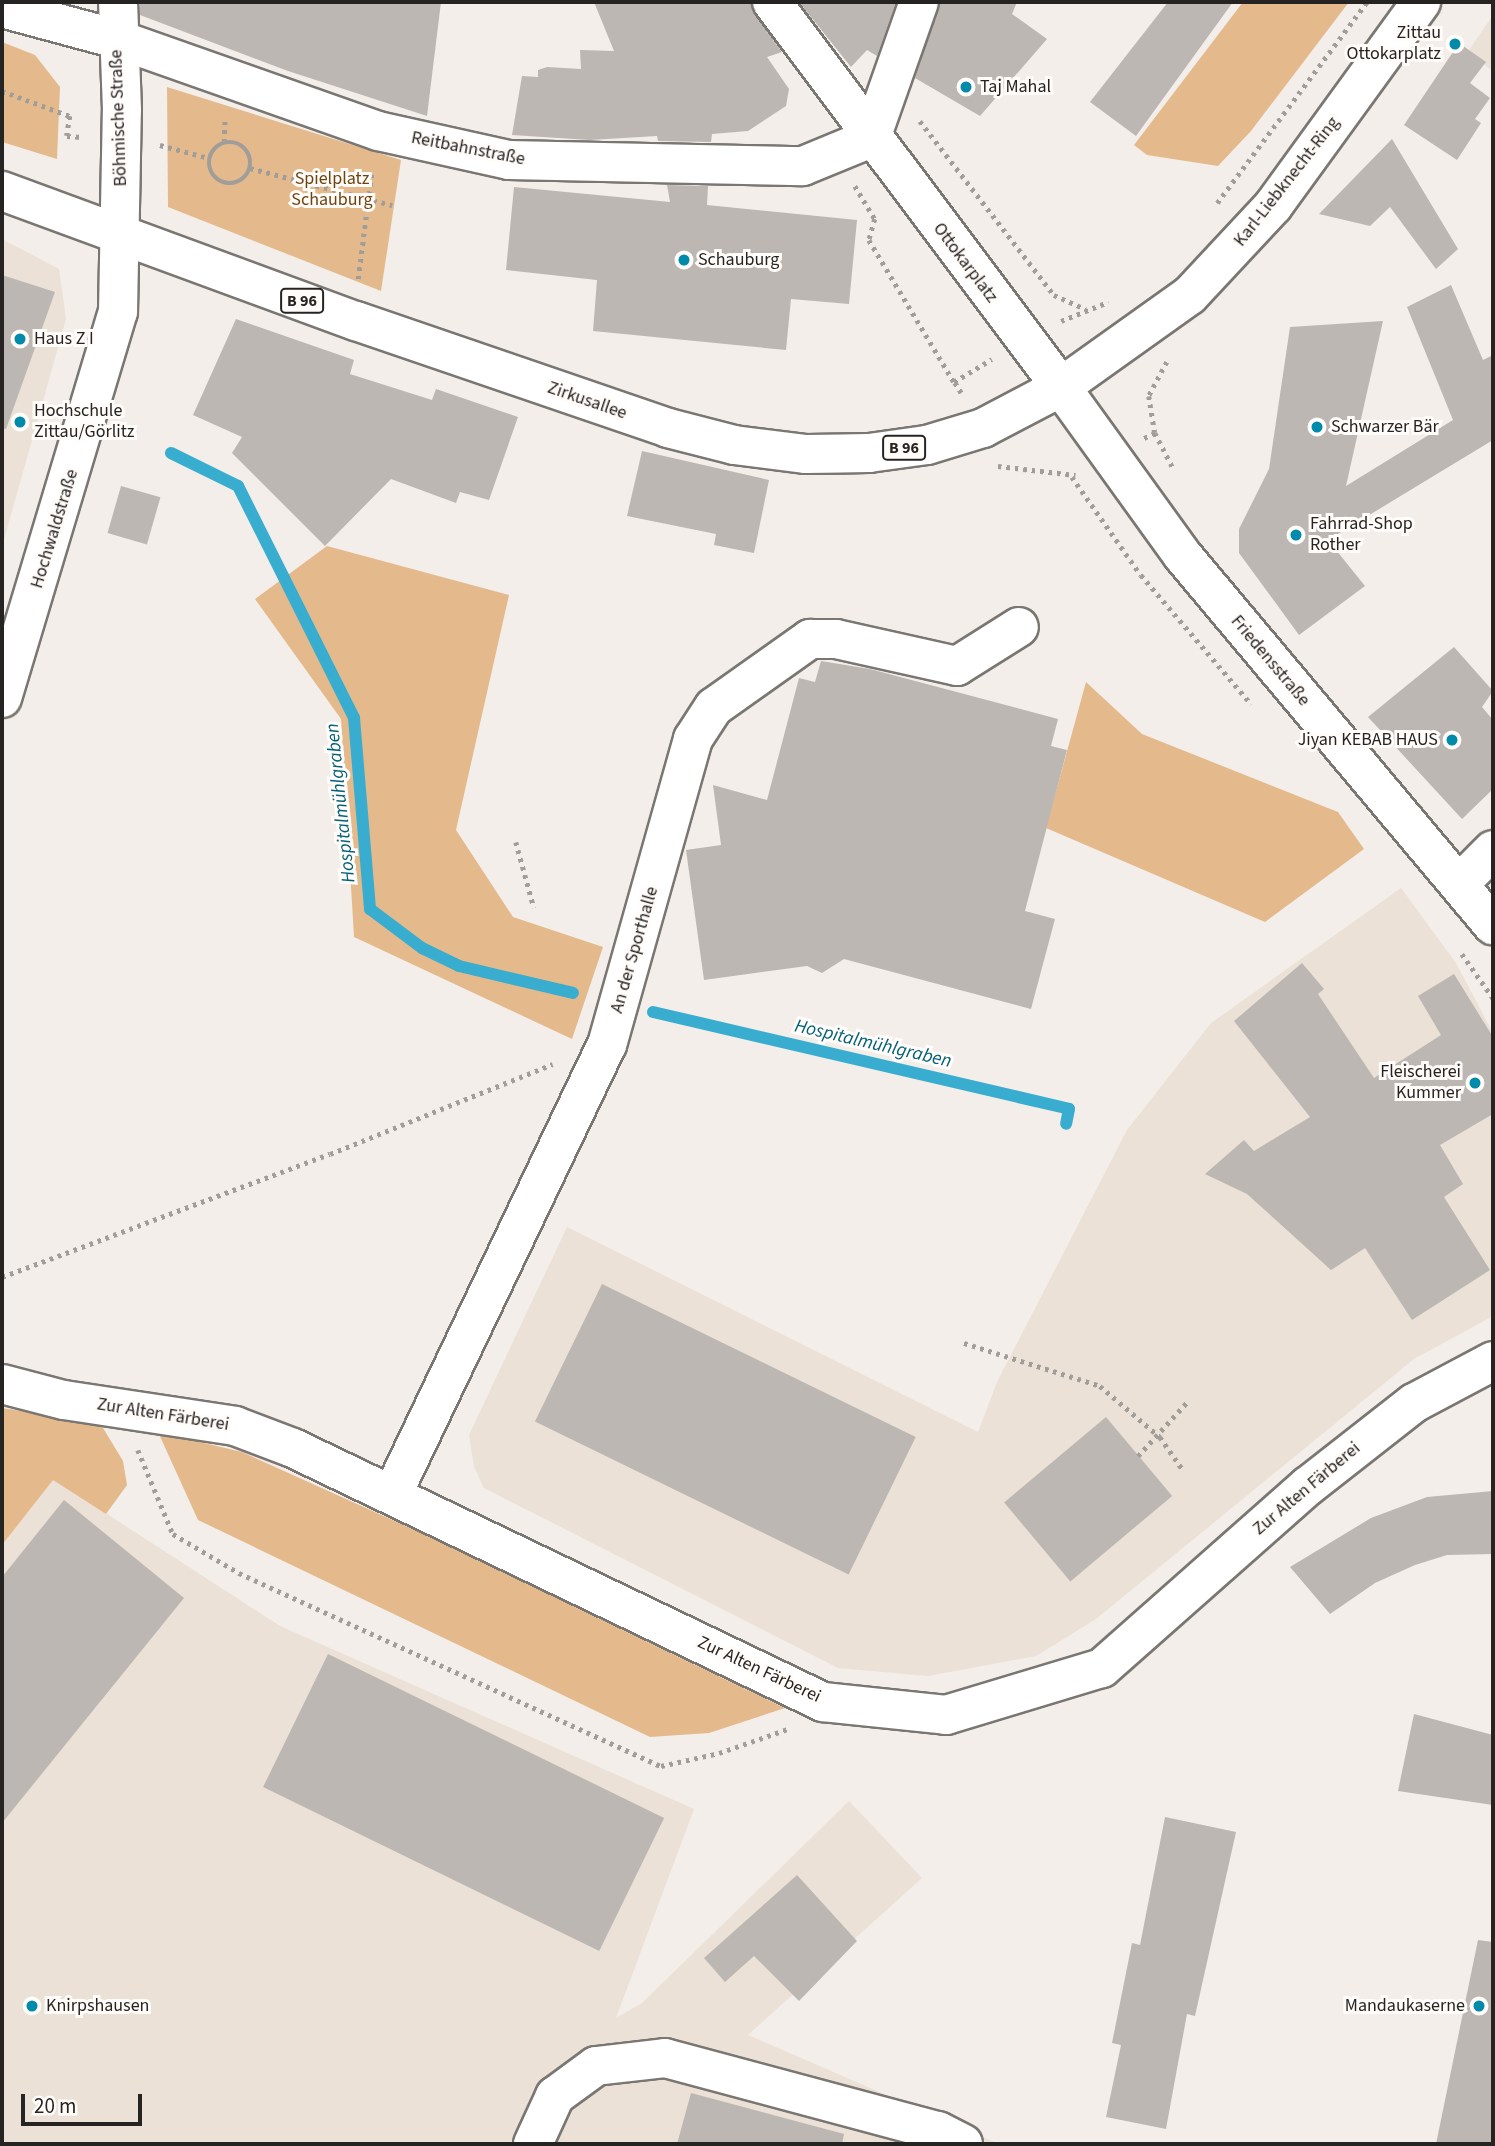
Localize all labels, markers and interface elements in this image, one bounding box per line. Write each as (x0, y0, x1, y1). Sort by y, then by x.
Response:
place label: Zittau Ottokarplatz (1347, 23, 1441, 66)
marker: Zittau Ottokarplatz (1447, 36, 1463, 52)
street label: Böhmische Straße (106, 49, 132, 187)
place label: Taj Mahal (980, 76, 1051, 98)
marker: Taj Mahal (958, 79, 974, 95)
street label: Karl-Liebknecht-Ring (1230, 113, 1344, 251)
street label: Reitbahnstraße (409, 127, 527, 171)
park label: Spielplatz Schauburg (291, 169, 373, 212)
street label: Ottokarplatz (928, 219, 1002, 307)
place label: Schauburg (698, 249, 779, 271)
marker: Schauburg (676, 252, 692, 268)
road number: B 96 (279, 288, 325, 314)
place label: Haus Z I (34, 328, 94, 350)
marker: Haus Z I (12, 331, 28, 347)
street label: Zirkusallee (544, 377, 630, 425)
place label: Hochschule Zittau/Görlitz (34, 401, 134, 444)
marker: Hochschule Zittau/Görlitz (12, 414, 28, 430)
place label: Schwarzer Bär (1331, 416, 1439, 438)
marker: Schwarzer Bär (1309, 419, 1325, 435)
road number: B 96 (881, 436, 927, 461)
street label: Hochwaldstraße (27, 467, 83, 591)
place label: Fahrrad-Shop Rother (1310, 514, 1413, 556)
marker: Fahrrad-Shop Rother (1288, 527, 1304, 543)
street label: Friedensstraße (1226, 611, 1314, 711)
water label: Hospitalmühlgraben (321, 722, 361, 884)
place label: Jiyan KEBAB HAUS (1298, 729, 1438, 751)
marker: Jiyan KEBAB HAUS (1444, 732, 1460, 748)
street label: An der Sporthalle (607, 884, 663, 1016)
water label: Hospitalmühlgraben (792, 1015, 954, 1073)
place label: Fleischerei Kummer (1380, 1062, 1461, 1104)
marker: Fleischerei Kummer (1467, 1075, 1483, 1091)
street label: Zur Alten Färberei (95, 1394, 231, 1436)
street label: Zur Alten Färberei (1249, 1438, 1365, 1540)
street label: Zur Alten Färberei (694, 1632, 824, 1708)
place label: Knirpshausen (46, 1995, 149, 2017)
place label: Mandaukaserne (1345, 1995, 1465, 2017)
marker: Knirpshausen (24, 1998, 40, 2014)
marker: Mandaukaserne (1471, 1998, 1487, 2014)
scale bar (24, 2080, 145, 2124)
text: 20 m (34, 2091, 76, 2121)

